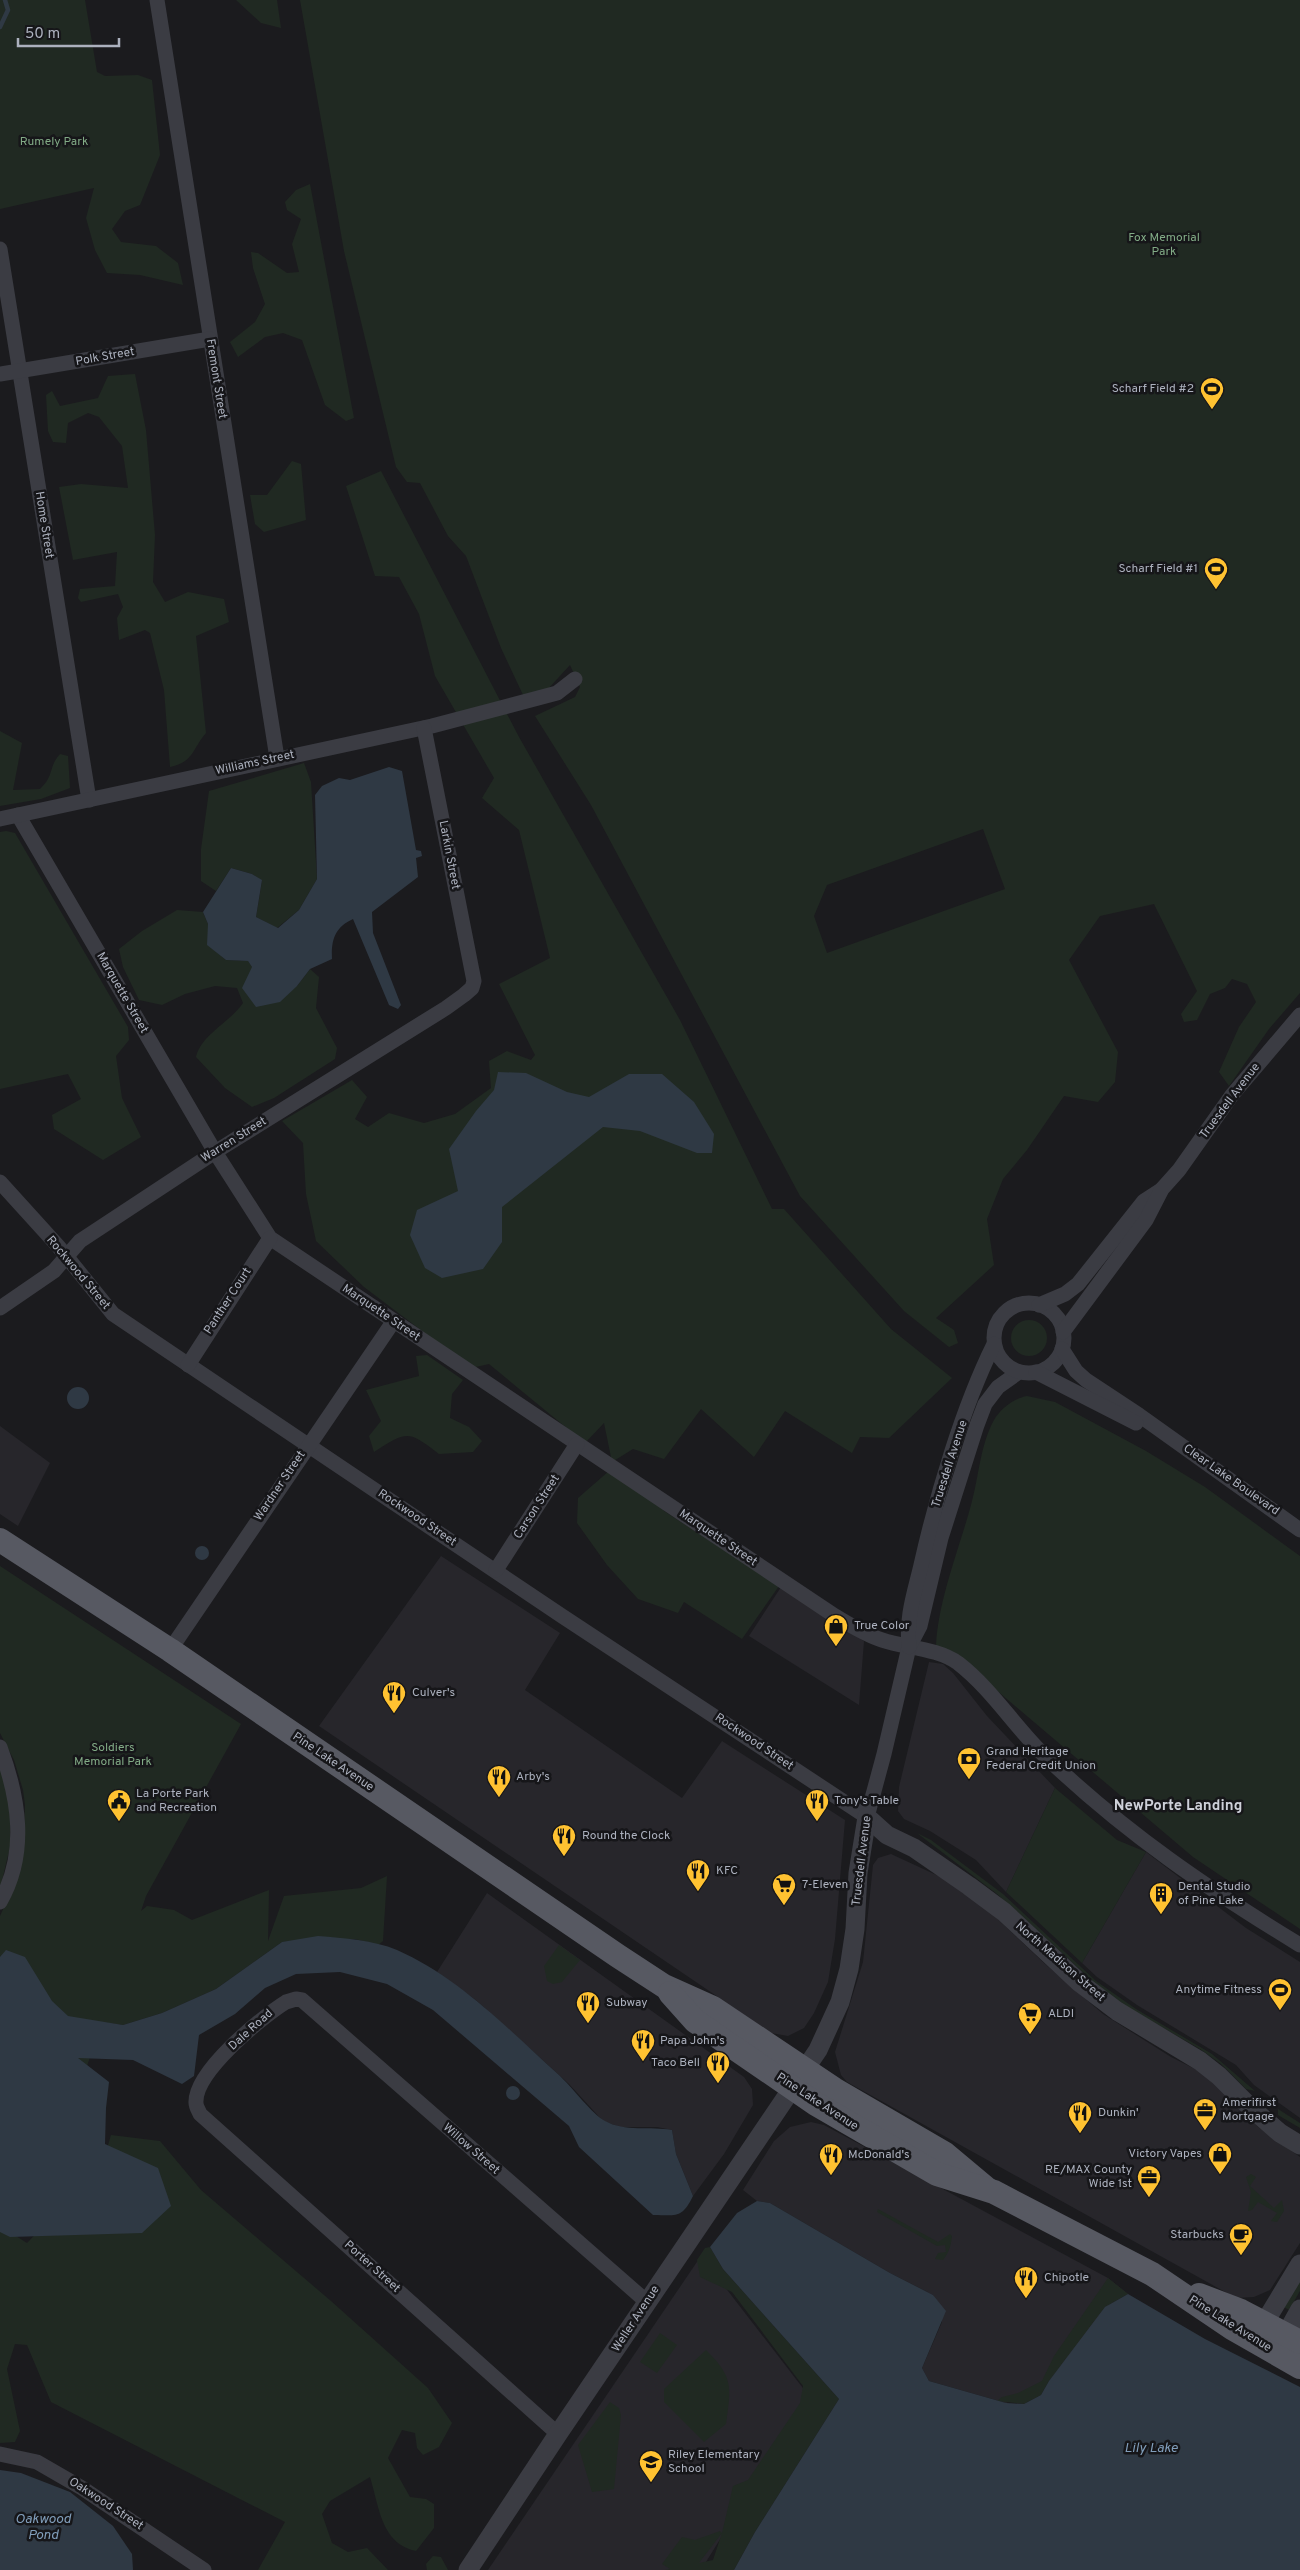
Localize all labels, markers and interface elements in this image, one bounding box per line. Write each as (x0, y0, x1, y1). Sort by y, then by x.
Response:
scale bar (18, 15, 119, 47)
text: 50 m (25, 25, 60, 44)
park label: Rumely Park (20, 134, 88, 150)
park label: Fox Memorial Park (1128, 230, 1200, 260)
street label: Fremont Street (202, 338, 230, 420)
street label: Polk Street (74, 344, 136, 370)
sports icon: Scharf Field #2 (1199, 376, 1225, 410)
place label: Scharf Field #2 (1112, 381, 1194, 397)
street label: Home Street (31, 490, 57, 560)
sports icon: Scharf Field #1 (1203, 556, 1229, 590)
place label: Scharf Field #1 (1119, 561, 1198, 577)
street label: Williams Street (214, 747, 296, 779)
street label: Larkin Street (434, 819, 464, 891)
street label: Marquette Street (92, 950, 152, 1036)
street label: Truesdell Avenue (1196, 1060, 1264, 1142)
street label: Warren Street (198, 1113, 270, 1167)
street label: Rockwood Street (42, 1233, 114, 1313)
street label: Panther Court (200, 1265, 256, 1337)
street label: Marquette Street (339, 1281, 423, 1345)
street label: Truesdell Avenue (928, 1418, 972, 1510)
street label: Clear Lake Boulevard (1180, 1441, 1282, 1519)
street label: Wardner Street (251, 1448, 309, 1524)
street label: Carson Street (510, 1472, 564, 1542)
street label: Rockwood Street (375, 1486, 459, 1550)
street label: Marquette Street (676, 1506, 760, 1570)
shop icon: True Color (823, 1613, 849, 1647)
place label: True Color (854, 1618, 910, 1634)
restaurant icon: Culver's (381, 1680, 407, 1714)
place label: Culver's (412, 1685, 455, 1701)
street label: Rockwood Street (712, 1710, 796, 1774)
street label: Pine Lake Avenue (289, 1729, 377, 1795)
park label: Soldiers Memorial Park (74, 1740, 152, 1770)
place label: Grand Heritage Federal Credit Union (986, 1744, 1096, 1774)
bank icon: Grand Heritage Federal Credit Union (956, 1746, 982, 1780)
restaurant icon: Arby's (486, 1764, 512, 1798)
place label: Arby's (516, 1769, 550, 1785)
place label: La Porte Park and Recreation (136, 1786, 217, 1816)
public building icon: La Porte Park and Recreation (106, 1788, 132, 1822)
restaurant icon: Tony's Table (804, 1788, 830, 1822)
place label: Tony's Table (834, 1793, 899, 1809)
district label: NewPorte Landing (1114, 1797, 1242, 1816)
street label: Truesdell Avenue (849, 1815, 875, 1907)
restaurant icon: Round the Clock (551, 1823, 577, 1857)
place label: Round the Clock (582, 1828, 670, 1844)
restaurant icon: KFC (685, 1858, 711, 1892)
place label: KFC (716, 1863, 738, 1879)
supermarket icon: 7-Eleven (771, 1872, 797, 1906)
place label: 7-Eleven (802, 1877, 848, 1893)
place label: Dental Studio of Pine Lake (1178, 1879, 1251, 1909)
building icon: Dental Studio of Pine Lake (1148, 1881, 1174, 1915)
street label: North Madison Street (1012, 1918, 1108, 2006)
sports icon: Anytime Fitness (1267, 1977, 1293, 2011)
place label: Anytime Fitness (1175, 1982, 1262, 1998)
restaurant icon: Subway (575, 1990, 601, 2024)
place label: Subway (606, 1995, 648, 2011)
supermarket icon: ALDI (1017, 2001, 1043, 2035)
street label: Dale Road (225, 2006, 277, 2054)
place label: ALDI (1048, 2006, 1074, 2022)
restaurant icon: Papa John's (630, 2028, 656, 2062)
place label: Papa John's (660, 2033, 725, 2049)
restaurant icon: Taco Bell (705, 2050, 731, 2084)
place label: Taco Bell (651, 2055, 700, 2071)
street label: Pine Lake Avenue (773, 2069, 861, 2135)
place label: Amerifirst Mortgage (1222, 2095, 1276, 2125)
office icon: Amerifirst Mortgage (1192, 2097, 1218, 2131)
restaurant icon: Dunkin' (1067, 2100, 1093, 2134)
place label: Dunkin' (1098, 2105, 1139, 2121)
street label: Willow Street (439, 2120, 503, 2178)
shop icon: Victory Vapes (1207, 2141, 1233, 2175)
restaurant icon: McDonald's (818, 2142, 844, 2176)
place label: Victory Vapes (1128, 2146, 1202, 2162)
place label: McDonald's (848, 2147, 910, 2163)
place label: RE/MAX County Wide 1st (1045, 2162, 1132, 2192)
office icon: RE/MAX County Wide 1st (1136, 2164, 1162, 2198)
cafe icon: Starbucks (1228, 2222, 1254, 2256)
place label: Starbucks (1170, 2227, 1224, 2243)
street label: Porter Street (340, 2237, 404, 2297)
restaurant icon: Chipotle (1013, 2265, 1039, 2299)
place label: Chipotle (1044, 2270, 1089, 2286)
street label: Weller Avenue (609, 2283, 663, 2355)
street label: Pine Lake Avenue (1186, 2292, 1274, 2356)
water label: Lily Lake (1124, 2440, 1179, 2457)
place label: Riley Elementary School (668, 2447, 760, 2477)
school or university icon: Riley Elementary School (638, 2449, 664, 2483)
street label: Oakwood Street (66, 2474, 146, 2534)
water label: Oakwood Pond (15, 2511, 72, 2544)

